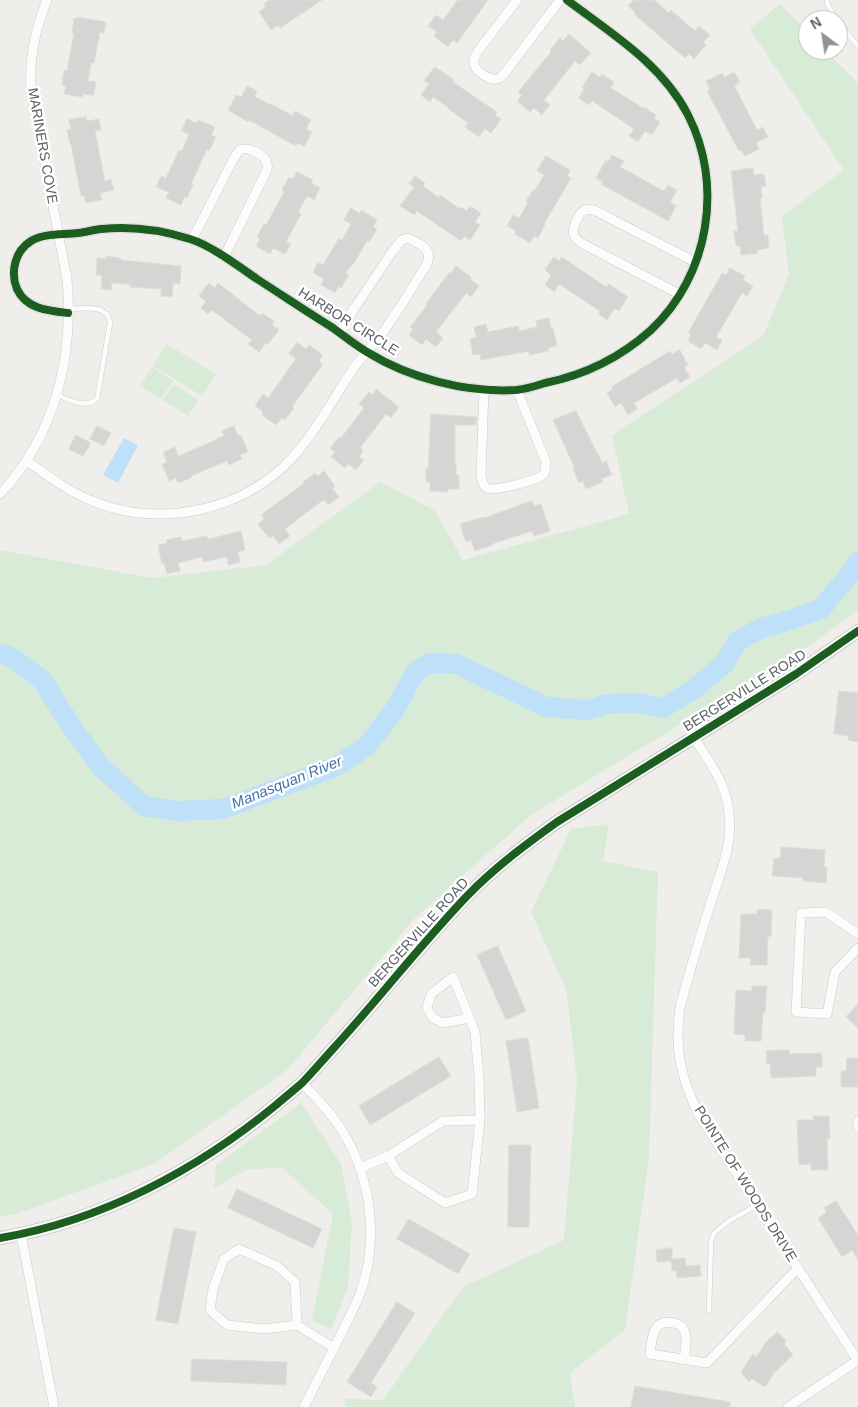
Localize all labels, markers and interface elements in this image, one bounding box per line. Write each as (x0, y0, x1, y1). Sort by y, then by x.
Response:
north arrow (798, 10, 848, 60)
text: N (807, 14, 824, 32)
street label: MARINERS COVE (24, 87, 60, 205)
street label: HARBOR CIRCLE (295, 284, 401, 360)
street label: BERGERVILLE ROAD (681, 646, 809, 736)
water label: Manasquan River (229, 753, 345, 813)
street label: BERGERVILLE ROAD (365, 875, 473, 991)
street label: POINTE OF WOODS DRIVE (690, 1103, 800, 1265)

